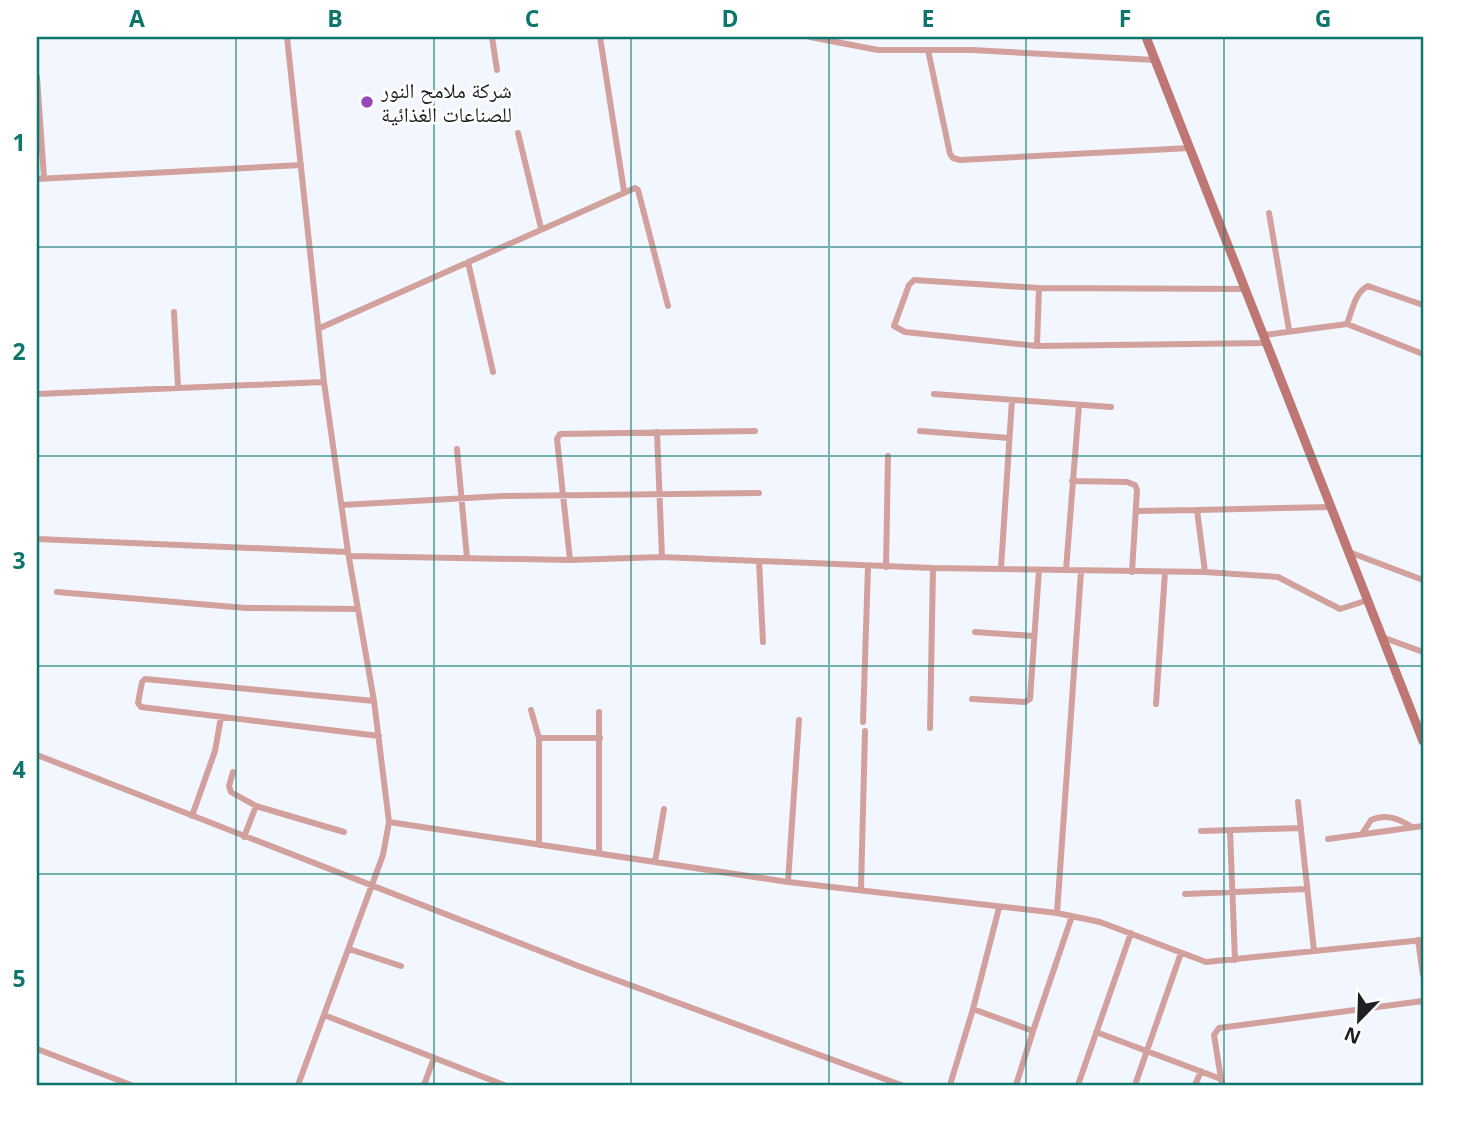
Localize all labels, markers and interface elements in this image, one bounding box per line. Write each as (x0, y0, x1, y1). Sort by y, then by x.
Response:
text: A (129, 2, 145, 34)
text: B (327, 2, 343, 34)
text: C (525, 2, 539, 34)
text: D (721, 2, 739, 34)
text: E (922, 2, 934, 34)
text: F (1119, 2, 1131, 34)
text: G (1315, 2, 1331, 34)
place label: شركة ملامح النور للصناعات الغذائية (380, 76, 512, 128)
marker: شركة ملامح النور للصناعات الغذائية (359, 94, 375, 110)
text: 1 (12, 126, 26, 158)
text: 2 (12, 335, 26, 367)
text: 3 (12, 544, 26, 576)
text: 4 (12, 753, 26, 785)
text: 5 (12, 962, 26, 994)
north arrow (1324, 986, 1394, 1056)
text: N (1340, 1021, 1365, 1051)

